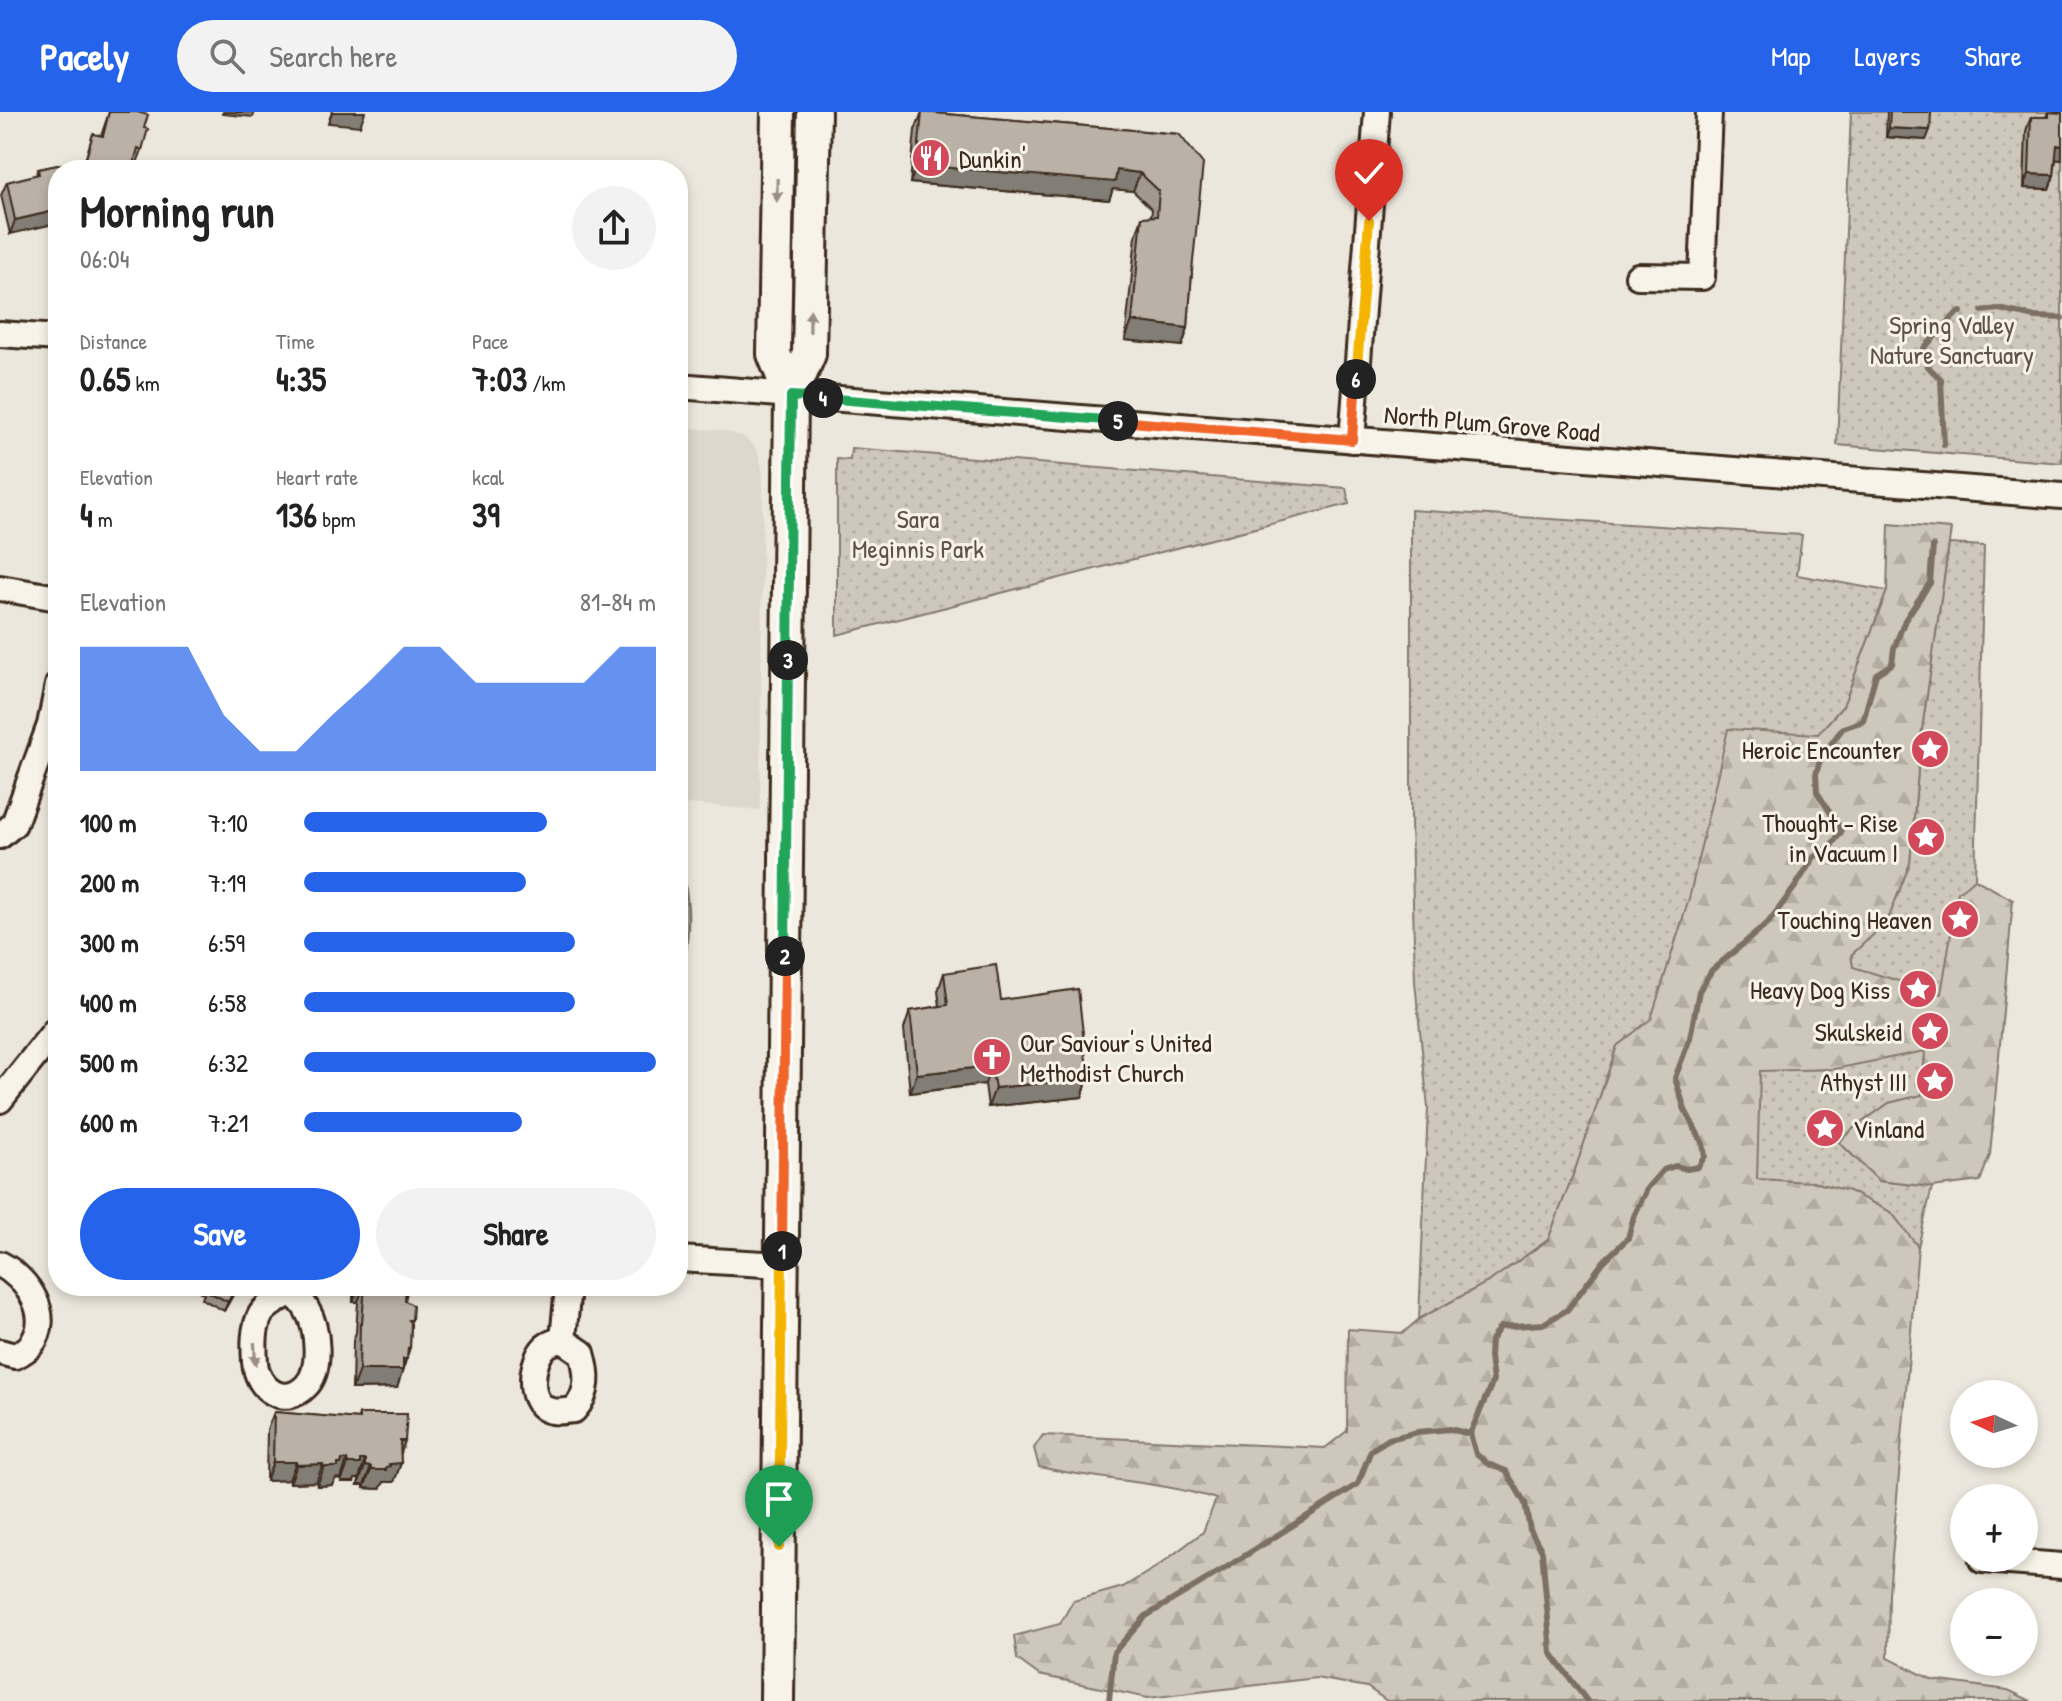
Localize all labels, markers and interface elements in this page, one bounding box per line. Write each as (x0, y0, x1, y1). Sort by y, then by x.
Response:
search box (177, 20, 737, 92)
text: Pacely (40, 30, 129, 82)
icon: search (205, 34, 249, 78)
text: Search here (269, 36, 397, 76)
text: Map (1771, 37, 1811, 75)
text: Layers (1855, 37, 1920, 75)
text: Share (1964, 37, 2022, 75)
restaurant icon: Dunkin' (910, 137, 952, 179)
pin (1335, 139, 1403, 221)
place label: Dunkin' (959, 141, 1026, 176)
icon: check (1347, 151, 1391, 195)
one-way arrow (770, 178, 783, 203)
text: Morning run (80, 181, 275, 241)
button: share (572, 186, 656, 270)
text: 06:04 (80, 241, 129, 276)
park label: Spring Valley Nature Sanctuary (1870, 307, 2034, 372)
one-way arrow (803, 308, 816, 333)
text: Distance (80, 326, 147, 356)
text: Time (276, 326, 315, 356)
text: Pace (472, 326, 509, 356)
text: 0.65 (80, 356, 130, 402)
text: 4:35 (276, 356, 326, 402)
text: 7:03 (472, 356, 527, 402)
pin: 6 (1336, 359, 1376, 399)
text: 6 (1352, 364, 1360, 394)
text: km (130, 368, 160, 398)
text: /km (527, 368, 566, 398)
pin: 4 (803, 378, 843, 418)
text: 4 (819, 383, 827, 413)
street label: North Plum Grove Road (1383, 396, 1601, 450)
pin: 5 (1098, 401, 1138, 441)
text: 5 (1113, 406, 1123, 436)
text: Elevation (80, 462, 153, 492)
text: Heart rate (276, 462, 358, 492)
text: kcal (472, 462, 504, 492)
text: 4 (80, 492, 93, 538)
text: 136 (276, 492, 317, 538)
text: 39 (472, 492, 500, 538)
park label: Sara Meginnis Park (852, 501, 984, 566)
text: m (93, 504, 113, 534)
text: bpm (317, 504, 356, 534)
text: Elevation (80, 584, 166, 619)
text: 81–84 m (580, 584, 656, 619)
pin: 3 (768, 640, 808, 680)
text: 3 (783, 645, 793, 675)
place icon: Heroic Encounter (1909, 728, 1951, 770)
place label: Heroic Encounter (1742, 732, 1902, 767)
text: 100 m (80, 805, 136, 840)
text: 7:10 (208, 805, 248, 840)
place label: Thought - Rise in Vacuum I (1762, 805, 1898, 870)
place icon: Thought - Rise in Vacuum I (1905, 816, 1947, 858)
text: 200 m (80, 865, 139, 900)
text: 7:19 (208, 865, 246, 900)
place icon: Touching Heaven (1939, 898, 1981, 940)
place label: Touching Heaven (1778, 902, 1932, 937)
text: 300 m (80, 925, 139, 960)
text: 6:59 (208, 925, 245, 960)
pin: 2 (765, 936, 805, 976)
text: 2 (780, 941, 790, 971)
place icon: Heavy Dog Kiss (1897, 968, 1939, 1010)
place label: Heavy Dog Kiss (1750, 972, 1890, 1007)
text: 400 m (80, 985, 137, 1020)
text: 6:58 (208, 985, 247, 1020)
place icon: Skulskeid (1909, 1010, 1951, 1052)
place label: Skulskeid (1815, 1014, 1902, 1049)
place label: Our Saviour's United Methodist Church (1020, 1025, 1212, 1090)
church icon: Our Saviour's United Methodist Church (971, 1036, 1013, 1078)
text: 500 m (80, 1045, 138, 1080)
text: 6:32 (208, 1045, 248, 1080)
place icon: Athyst III (1914, 1060, 1956, 1102)
place label: Athyst III (1820, 1064, 1907, 1099)
text: 600 m (80, 1105, 137, 1140)
text: 7:21 (208, 1105, 249, 1140)
place icon: Vinland (1804, 1107, 1846, 1149)
place label: Vinland (1853, 1111, 1924, 1146)
button: Save (80, 1188, 360, 1280)
button: Share (376, 1188, 656, 1280)
pin: 1 (762, 1231, 802, 1271)
text: 1 (778, 1236, 786, 1266)
one-way arrow (248, 1342, 261, 1367)
north arrow (1950, 1380, 2038, 1468)
map controls (1950, 1380, 2038, 1676)
pin (745, 1465, 813, 1547)
icon: arrive (757, 1477, 801, 1521)
button: + (1950, 1484, 2038, 1572)
button: − (1950, 1588, 2038, 1676)

